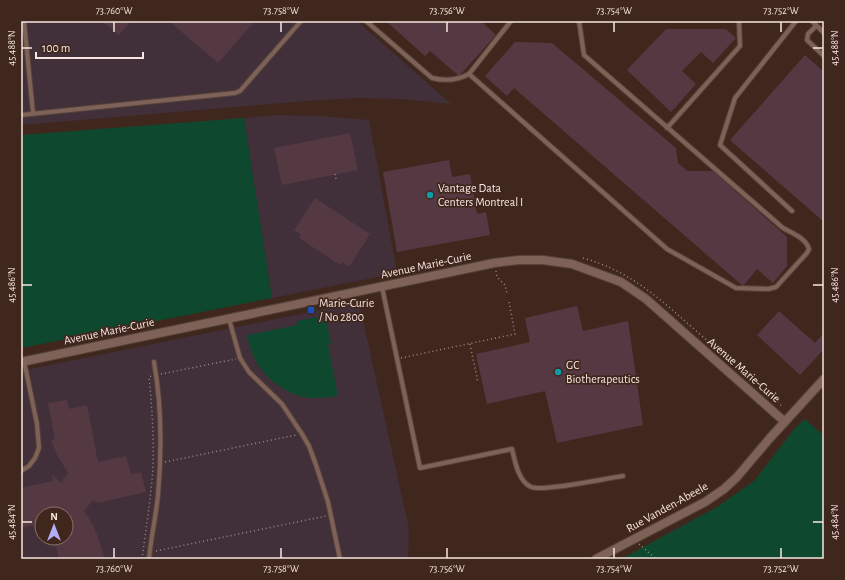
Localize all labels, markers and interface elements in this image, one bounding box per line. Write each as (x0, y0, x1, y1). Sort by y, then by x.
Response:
text: 73.760°W (96, 6, 132, 16)
text: 73.758°W (263, 6, 299, 16)
text: 73.756°W (429, 6, 465, 16)
text: 73.754°W (596, 6, 632, 16)
text: 73.752°W (763, 6, 799, 16)
text: 45.488°N (7, 30, 17, 66)
text: 45.488°N (830, 30, 840, 66)
scale bar (36, 34, 143, 60)
text: 100 m (42, 42, 70, 54)
place label: Vantage Data Centers Montreal I (438, 182, 523, 208)
marker: Vantage Data Centers Montreal I (425, 190, 435, 200)
street label: Avenue Marie-Curie (380, 250, 472, 280)
text: 45.486°N (7, 267, 17, 303)
text: 45.486°N (830, 267, 840, 303)
place label: Marie-Curie / No 2800 (319, 297, 374, 323)
marker: Marie-Curie / No 2800 (306, 305, 316, 315)
street label: Avenue Marie-Curie (63, 316, 155, 346)
street label: Avenue Marie-Curie (705, 335, 783, 405)
place label: GC Biotherapeutics (566, 359, 640, 385)
marker: GC Biotherapeutics (553, 367, 563, 377)
street label: Rue Vanden-Abeele (624, 480, 710, 534)
text: 45.484°N (7, 504, 17, 540)
text: 45.484°N (830, 504, 840, 540)
north arrow (34, 506, 74, 546)
text: N (50, 511, 58, 522)
text: 73.760°W (96, 564, 132, 574)
text: 73.758°W (263, 564, 299, 574)
text: 73.756°W (429, 564, 465, 574)
text: 73.754°W (596, 564, 632, 574)
text: 73.752°W (763, 564, 799, 574)

